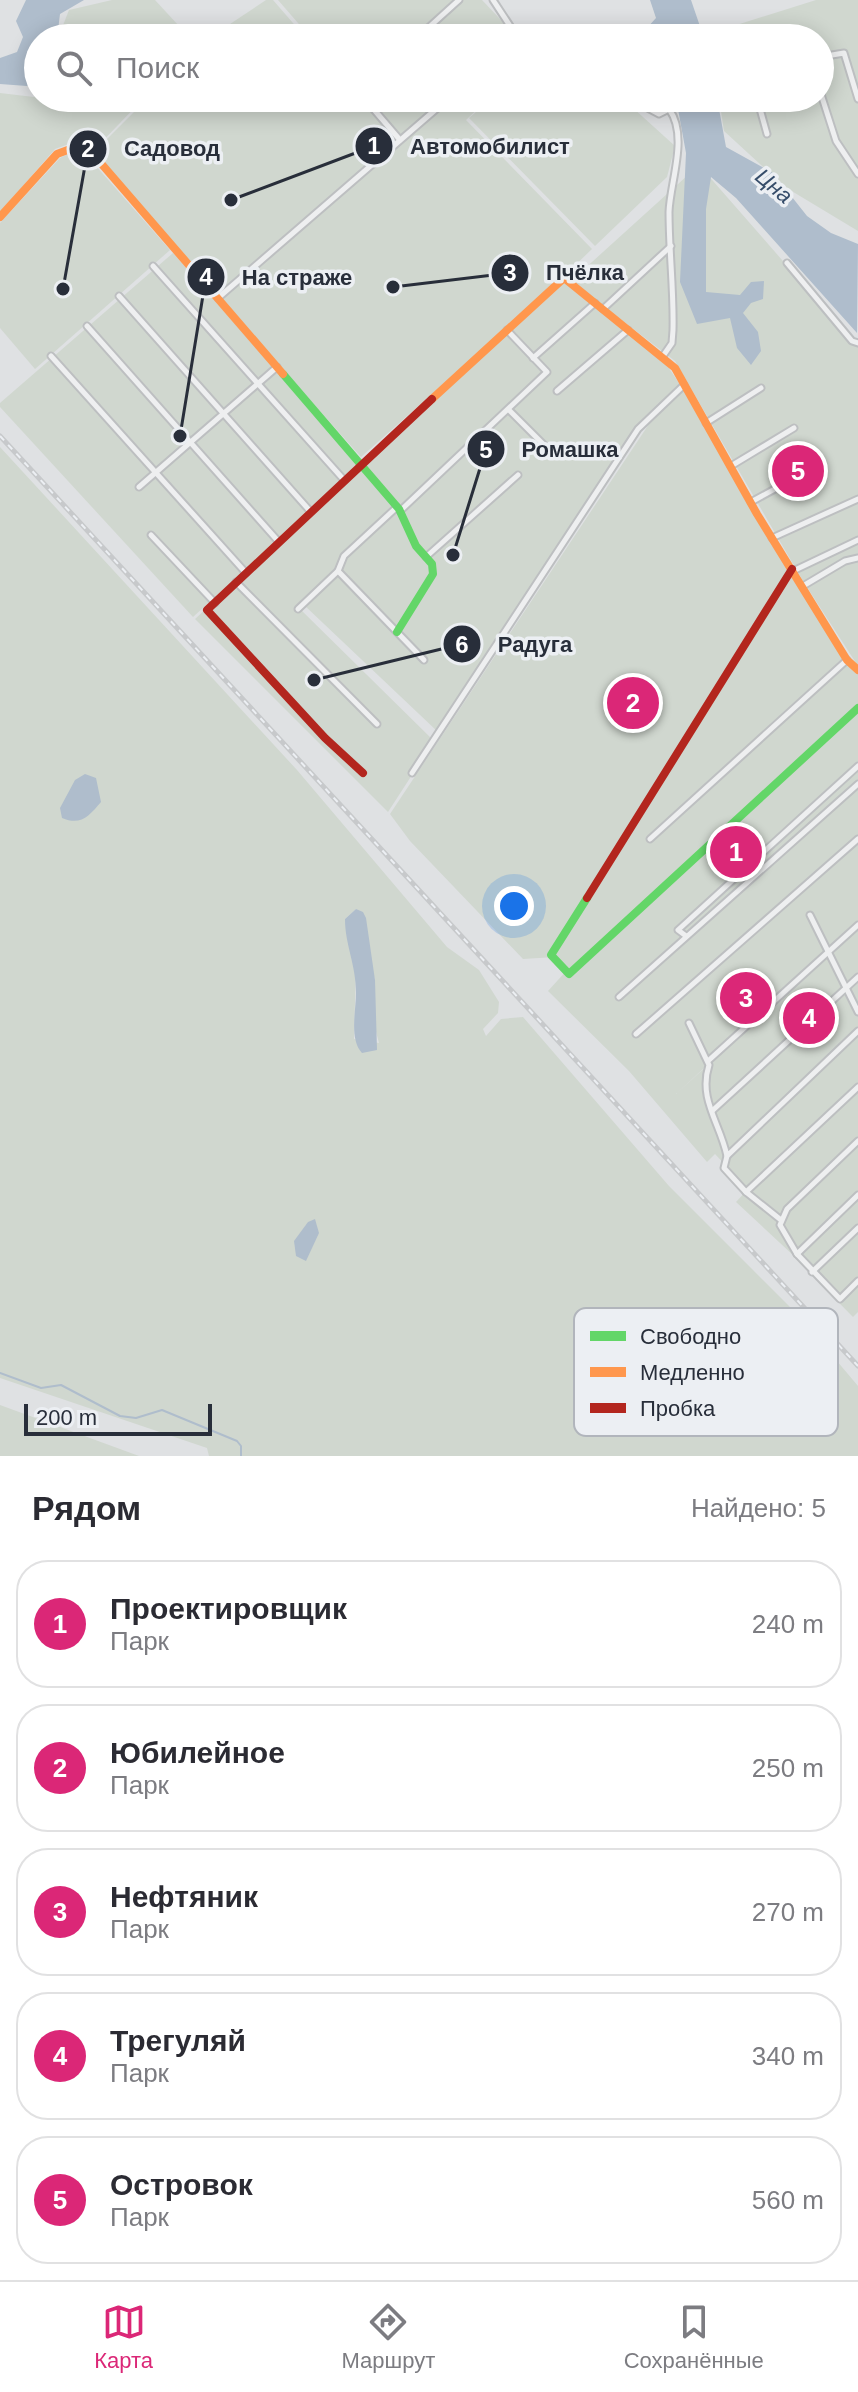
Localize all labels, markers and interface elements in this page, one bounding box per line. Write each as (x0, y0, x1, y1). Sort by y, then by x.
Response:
search box (24, 24, 834, 112)
icon: search (52, 46, 96, 90)
text: Поиск (116, 51, 199, 84)
callout: Автомобилист (354, 123, 586, 169)
callout: Садовод (68, 126, 236, 172)
text: 1 (367, 132, 381, 159)
text: Автомобилист (410, 134, 570, 159)
text: 2 (81, 135, 95, 162)
text: Садовод (124, 136, 220, 161)
water label: Цна (751, 163, 797, 209)
callout: Пчёлка (490, 250, 640, 296)
callout: На страже (186, 254, 368, 300)
text: 3 (503, 259, 517, 286)
text: Пчёлка (546, 260, 625, 285)
text: 4 (199, 263, 213, 290)
text: На страже (242, 265, 352, 290)
callout: Ромашка (466, 426, 635, 472)
text: 5 (479, 436, 493, 463)
text: Ромашка (521, 437, 619, 462)
pin: 5 (772, 441, 824, 501)
callout: Радуга (442, 621, 589, 667)
text: 6 (455, 631, 469, 658)
text: Радуга (498, 632, 573, 657)
pin: 2 (607, 673, 659, 733)
pin: 1 (710, 822, 762, 882)
your location (494, 886, 534, 926)
pin: 3 (720, 968, 772, 1028)
pin: 4 (783, 988, 835, 1048)
legend (574, 1308, 838, 1436)
text: Свободно (640, 1324, 741, 1349)
text: Медленно (640, 1360, 745, 1385)
text: Пробка (640, 1396, 716, 1421)
scale bar (24, 1400, 212, 1436)
text: 200 m (36, 1405, 97, 1430)
text: Рядом (32, 1489, 141, 1527)
text: Найдено: 5 (691, 1493, 826, 1523)
text: Проектировщик (110, 1592, 347, 1625)
text: 1 (53, 1609, 67, 1639)
text: 240 m (752, 1609, 824, 1639)
text: Парк (110, 1626, 169, 1656)
text: Юбилейное (110, 1736, 285, 1769)
text: 2 (53, 1753, 67, 1783)
text: 250 m (752, 1753, 824, 1783)
text: Парк (110, 1770, 169, 1800)
text: Нефтяник (110, 1880, 258, 1913)
text: 3 (53, 1897, 67, 1927)
text: 270 m (752, 1897, 824, 1927)
text: Парк (110, 1914, 169, 1944)
text: Трегуляй (110, 2024, 246, 2057)
text: 4 (53, 2041, 67, 2071)
text: 340 m (752, 2041, 824, 2071)
text: Парк (110, 2058, 169, 2088)
text: Островок (110, 2168, 253, 2201)
text: 5 (53, 2185, 67, 2215)
text: 560 m (752, 2185, 824, 2215)
text: Парк (110, 2202, 169, 2232)
tab: Карта (94, 2300, 153, 2374)
tab: Маршрут (342, 2300, 435, 2374)
tab: Сохранённые (624, 2300, 764, 2374)

